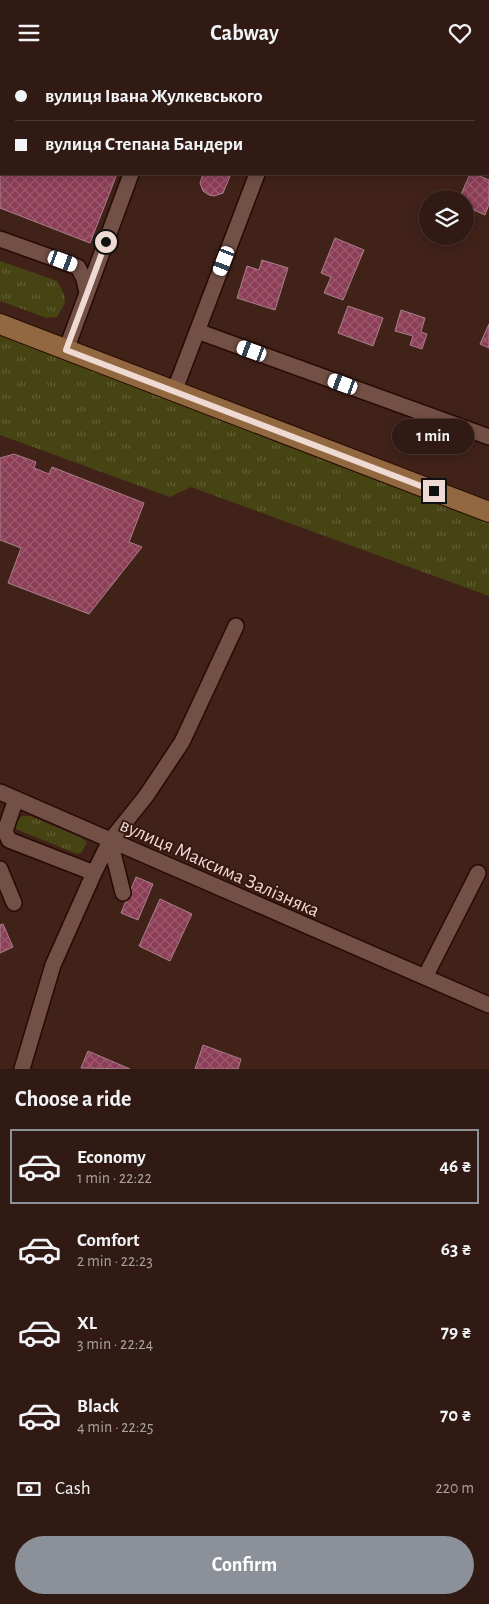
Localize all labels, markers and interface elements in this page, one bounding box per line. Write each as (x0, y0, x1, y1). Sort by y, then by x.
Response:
icon: menu (15, 19, 43, 47)
icon: heart (446, 19, 474, 47)
text: Cabway (210, 22, 279, 44)
text: вулиця Івана Жулкевського (45, 87, 263, 106)
text: вулиця Степана Бандери (45, 135, 243, 154)
map controls (419, 190, 474, 245)
button: layers (419, 190, 474, 245)
route start (95, 231, 117, 253)
car (211, 244, 236, 278)
car (46, 249, 79, 273)
car (235, 339, 268, 363)
car (326, 372, 359, 396)
callout: 1 min (393, 419, 475, 453)
text: 1 min (416, 428, 450, 444)
route end (423, 480, 445, 502)
street label: вулиця Максима Залізняка (117, 815, 322, 921)
text: Choose a ride (15, 1088, 131, 1110)
icon: car (17, 1144, 62, 1189)
text: Economy (77, 1148, 146, 1167)
text: 46 ₴ (439, 1157, 472, 1176)
text: 1 min · 22:22 (77, 1170, 152, 1186)
icon: car (17, 1227, 62, 1272)
text: Comfort (77, 1231, 139, 1250)
text: 63 ₴ (441, 1240, 472, 1259)
text: 2 min · 22:23 (77, 1253, 153, 1269)
icon: car (17, 1310, 62, 1355)
text: XL (77, 1314, 97, 1333)
text: 79 ₴ (441, 1323, 472, 1342)
text: 3 min · 22:24 (77, 1336, 153, 1352)
icon: car (17, 1393, 62, 1438)
text: Black (77, 1397, 119, 1416)
text: 70 ₴ (440, 1406, 472, 1425)
text: 4 min · 22:25 (77, 1419, 153, 1435)
icon: cash (15, 1475, 43, 1503)
text: Cash (55, 1479, 91, 1498)
text: 220 m (436, 1480, 474, 1496)
button: Confirm (15, 1536, 474, 1594)

